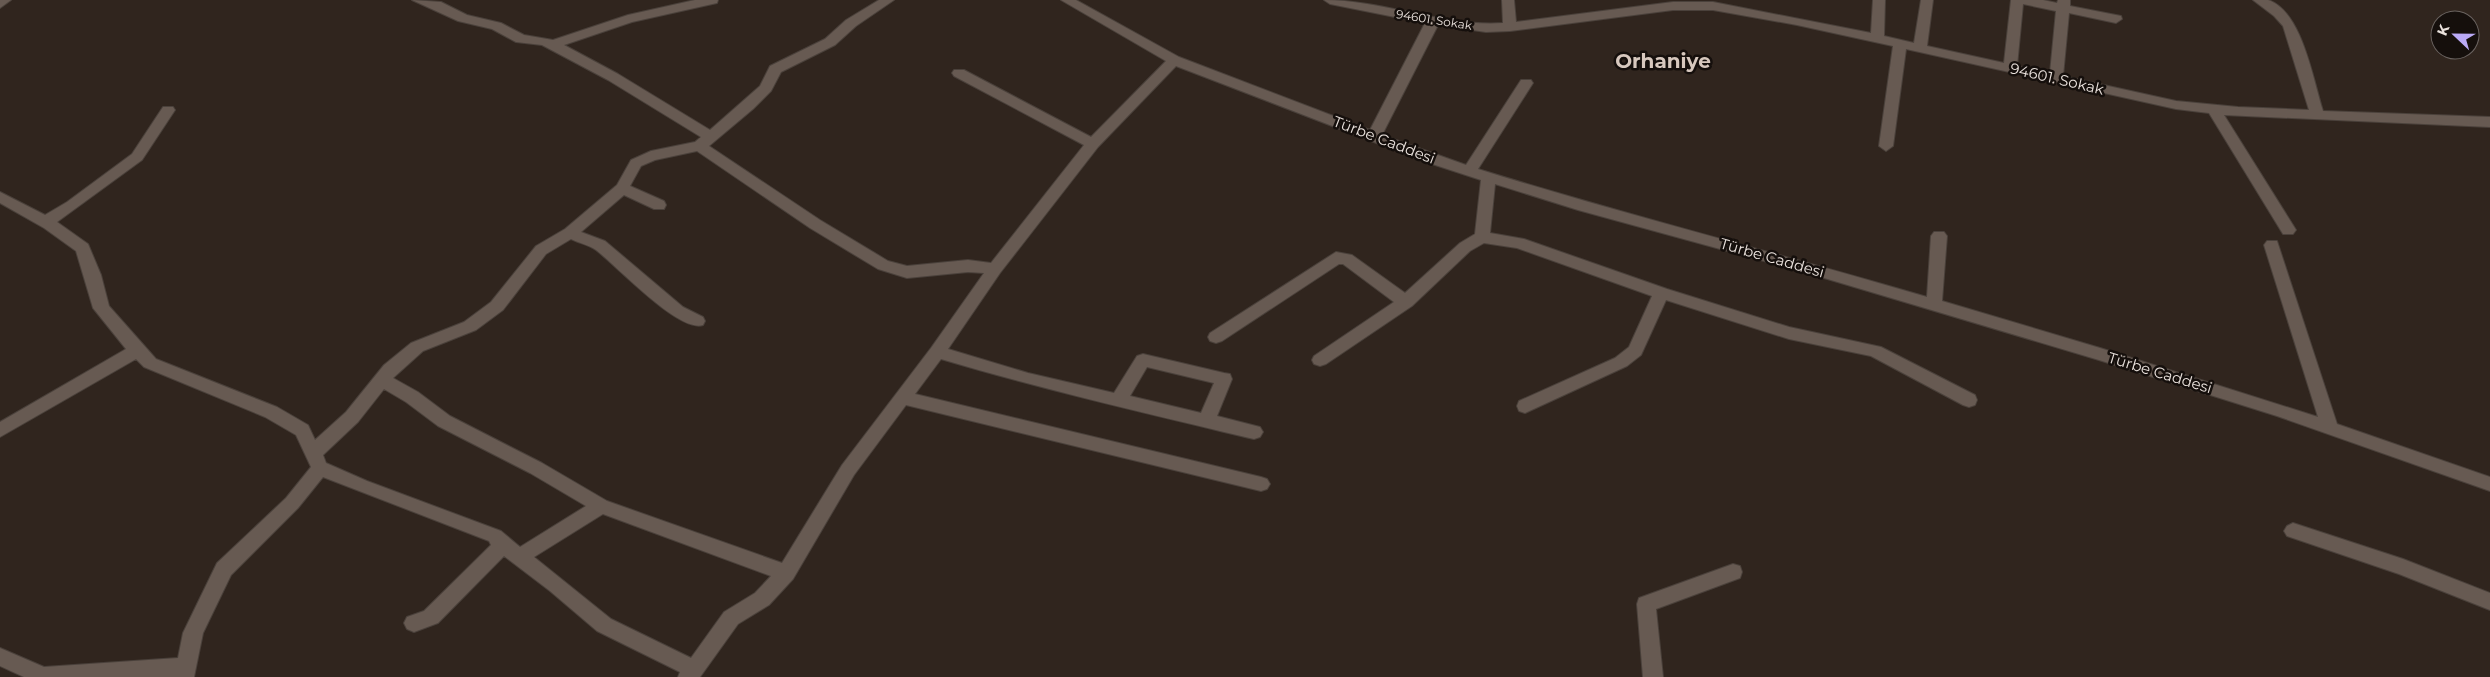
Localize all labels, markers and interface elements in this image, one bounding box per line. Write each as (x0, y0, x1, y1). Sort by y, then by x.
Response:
street label: 94601. Sokak (1395, 6, 1474, 33)
north arrow (2430, 10, 2480, 60)
text: K (2433, 21, 2453, 38)
district label: Orhaniye (1615, 49, 1711, 73)
street label: 94601. Sokak (2008, 58, 2106, 99)
street label: Türbe Caddesi (1331, 111, 1438, 168)
street label: Türbe Caddesi (1718, 234, 1827, 281)
street label: Türbe Caddesi (2106, 348, 2214, 397)

